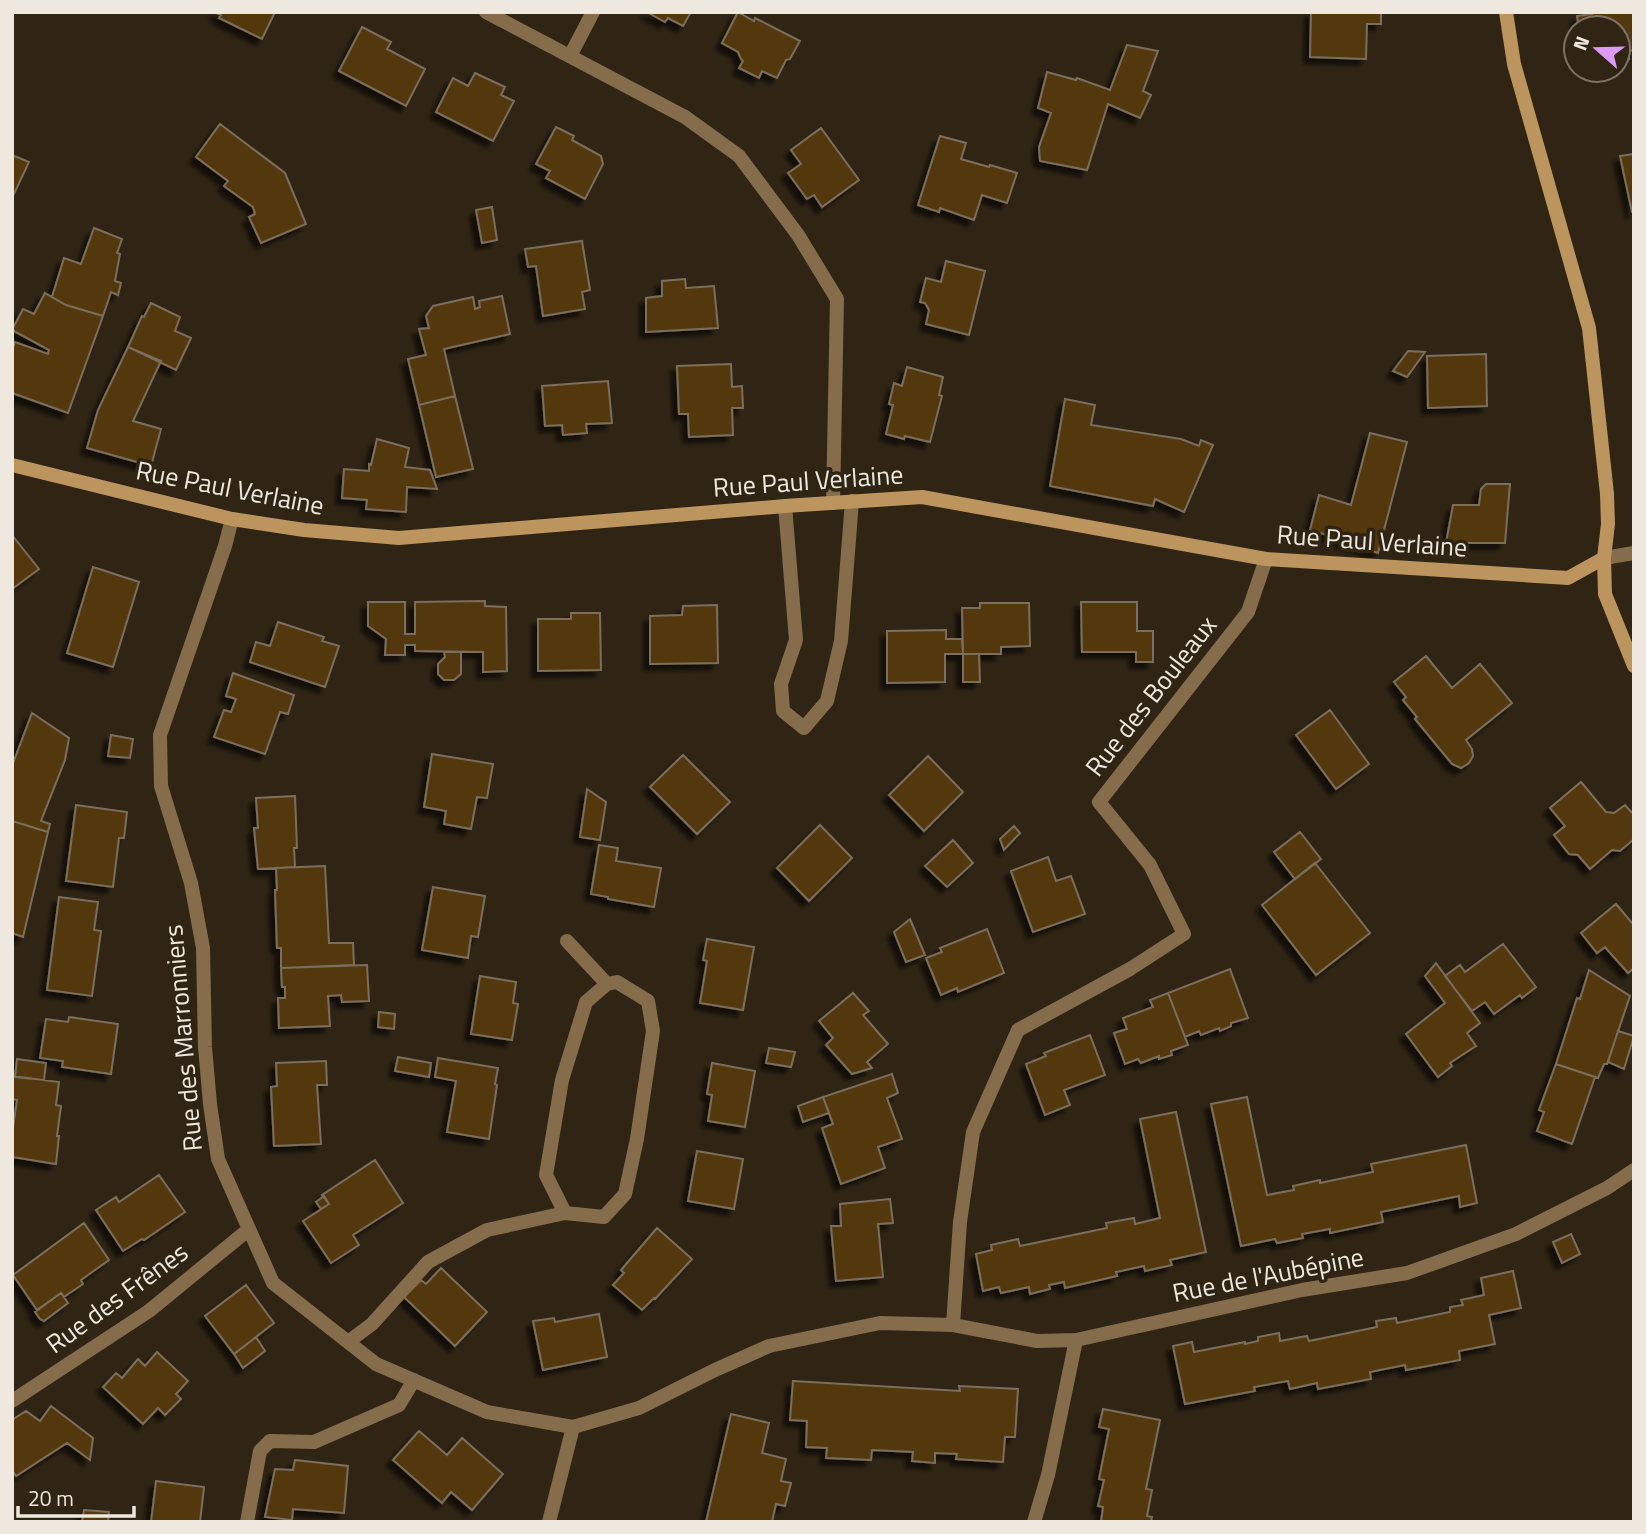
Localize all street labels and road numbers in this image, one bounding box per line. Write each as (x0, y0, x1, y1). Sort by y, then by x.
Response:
street label: Rue Paul Verlaine (133, 450, 327, 525)
street label: Rue Paul Verlaine (711, 454, 904, 507)
street label: Rue Paul Verlaine (1276, 514, 1469, 567)
street label: Rue des Bouleaux (1075, 607, 1226, 784)
street label: Rue des Marronniers (153, 923, 212, 1153)
street label: Rue des Frênes (38, 1233, 196, 1363)
street label: Rue de l'Aubépine (1169, 1237, 1367, 1312)

